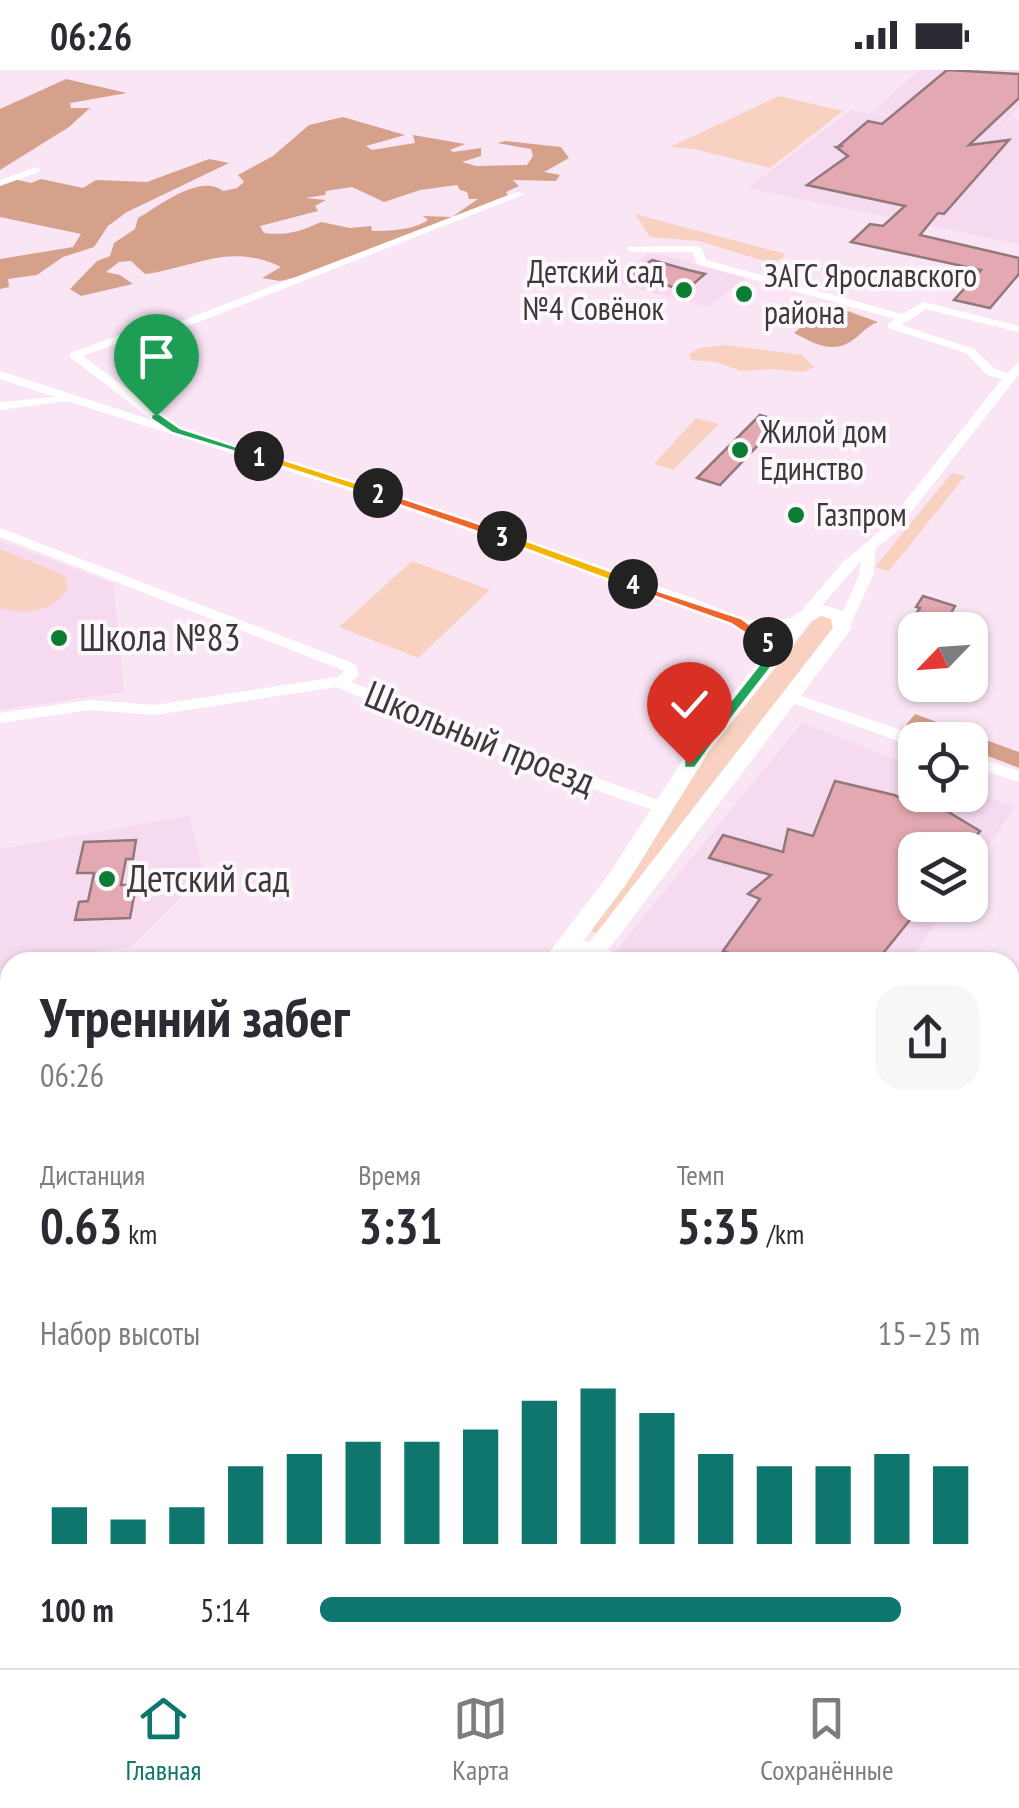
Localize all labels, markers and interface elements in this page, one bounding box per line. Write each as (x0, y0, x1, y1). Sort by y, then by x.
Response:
text: 06:26 (50, 11, 132, 60)
place label: Детский сад №4 Совёнок (523, 250, 665, 329)
place label: ЗАГС Ярославского района (764, 254, 977, 333)
marker: Детский сад №4 Совёнок (673, 279, 695, 301)
marker: ЗАГС Ярославского района (733, 283, 755, 305)
pin (114, 314, 199, 417)
icon: arrive (129, 329, 184, 384)
place label: Жилой дом Единство (759, 410, 887, 489)
pin: 1 (234, 431, 284, 481)
text: 1 (252, 437, 266, 474)
marker: Жилой дом Единство (729, 439, 751, 461)
pin: 2 (353, 468, 403, 518)
text: 2 (371, 474, 385, 511)
place label: Газпром (816, 493, 907, 535)
marker: Газпром (785, 504, 807, 526)
pin: 3 (477, 511, 527, 561)
text: 3 (495, 517, 509, 554)
pin: 4 (608, 559, 658, 609)
text: 4 (626, 565, 640, 602)
place label: Школа №83 (79, 612, 241, 661)
north arrow (898, 612, 988, 702)
map controls (898, 612, 988, 922)
pin: 5 (743, 617, 793, 667)
text: 5 (761, 623, 775, 660)
marker: Школа №83 (48, 627, 70, 649)
pin (647, 662, 732, 765)
street label: Школьный проезд (358, 668, 603, 805)
icon: check (662, 677, 717, 732)
button: locate (898, 722, 988, 812)
button: layers (898, 832, 988, 922)
place label: Детский сад (127, 853, 290, 902)
marker: Детский сад (96, 868, 118, 890)
text: Утренний забег (40, 981, 350, 1052)
button: share (875, 985, 980, 1090)
text: 06:26 (40, 1054, 104, 1096)
text: Дистанция (40, 1156, 145, 1193)
text: Время (358, 1156, 421, 1193)
text: Темп (677, 1156, 725, 1193)
text: 0.63 (40, 1193, 122, 1258)
text: 3:31 (358, 1193, 443, 1258)
text: 5:35 (677, 1193, 761, 1258)
text: km (122, 1215, 157, 1252)
text: /km (761, 1215, 804, 1252)
text: Набор высоты (40, 1312, 200, 1354)
text: 15–25 m (878, 1312, 980, 1354)
text: 100 m (40, 1589, 114, 1631)
text: 5:14 (200, 1589, 250, 1631)
tab: Главная (126, 1691, 201, 1788)
tab: Карта (452, 1691, 509, 1788)
tab: Сохранённые (760, 1691, 894, 1788)

